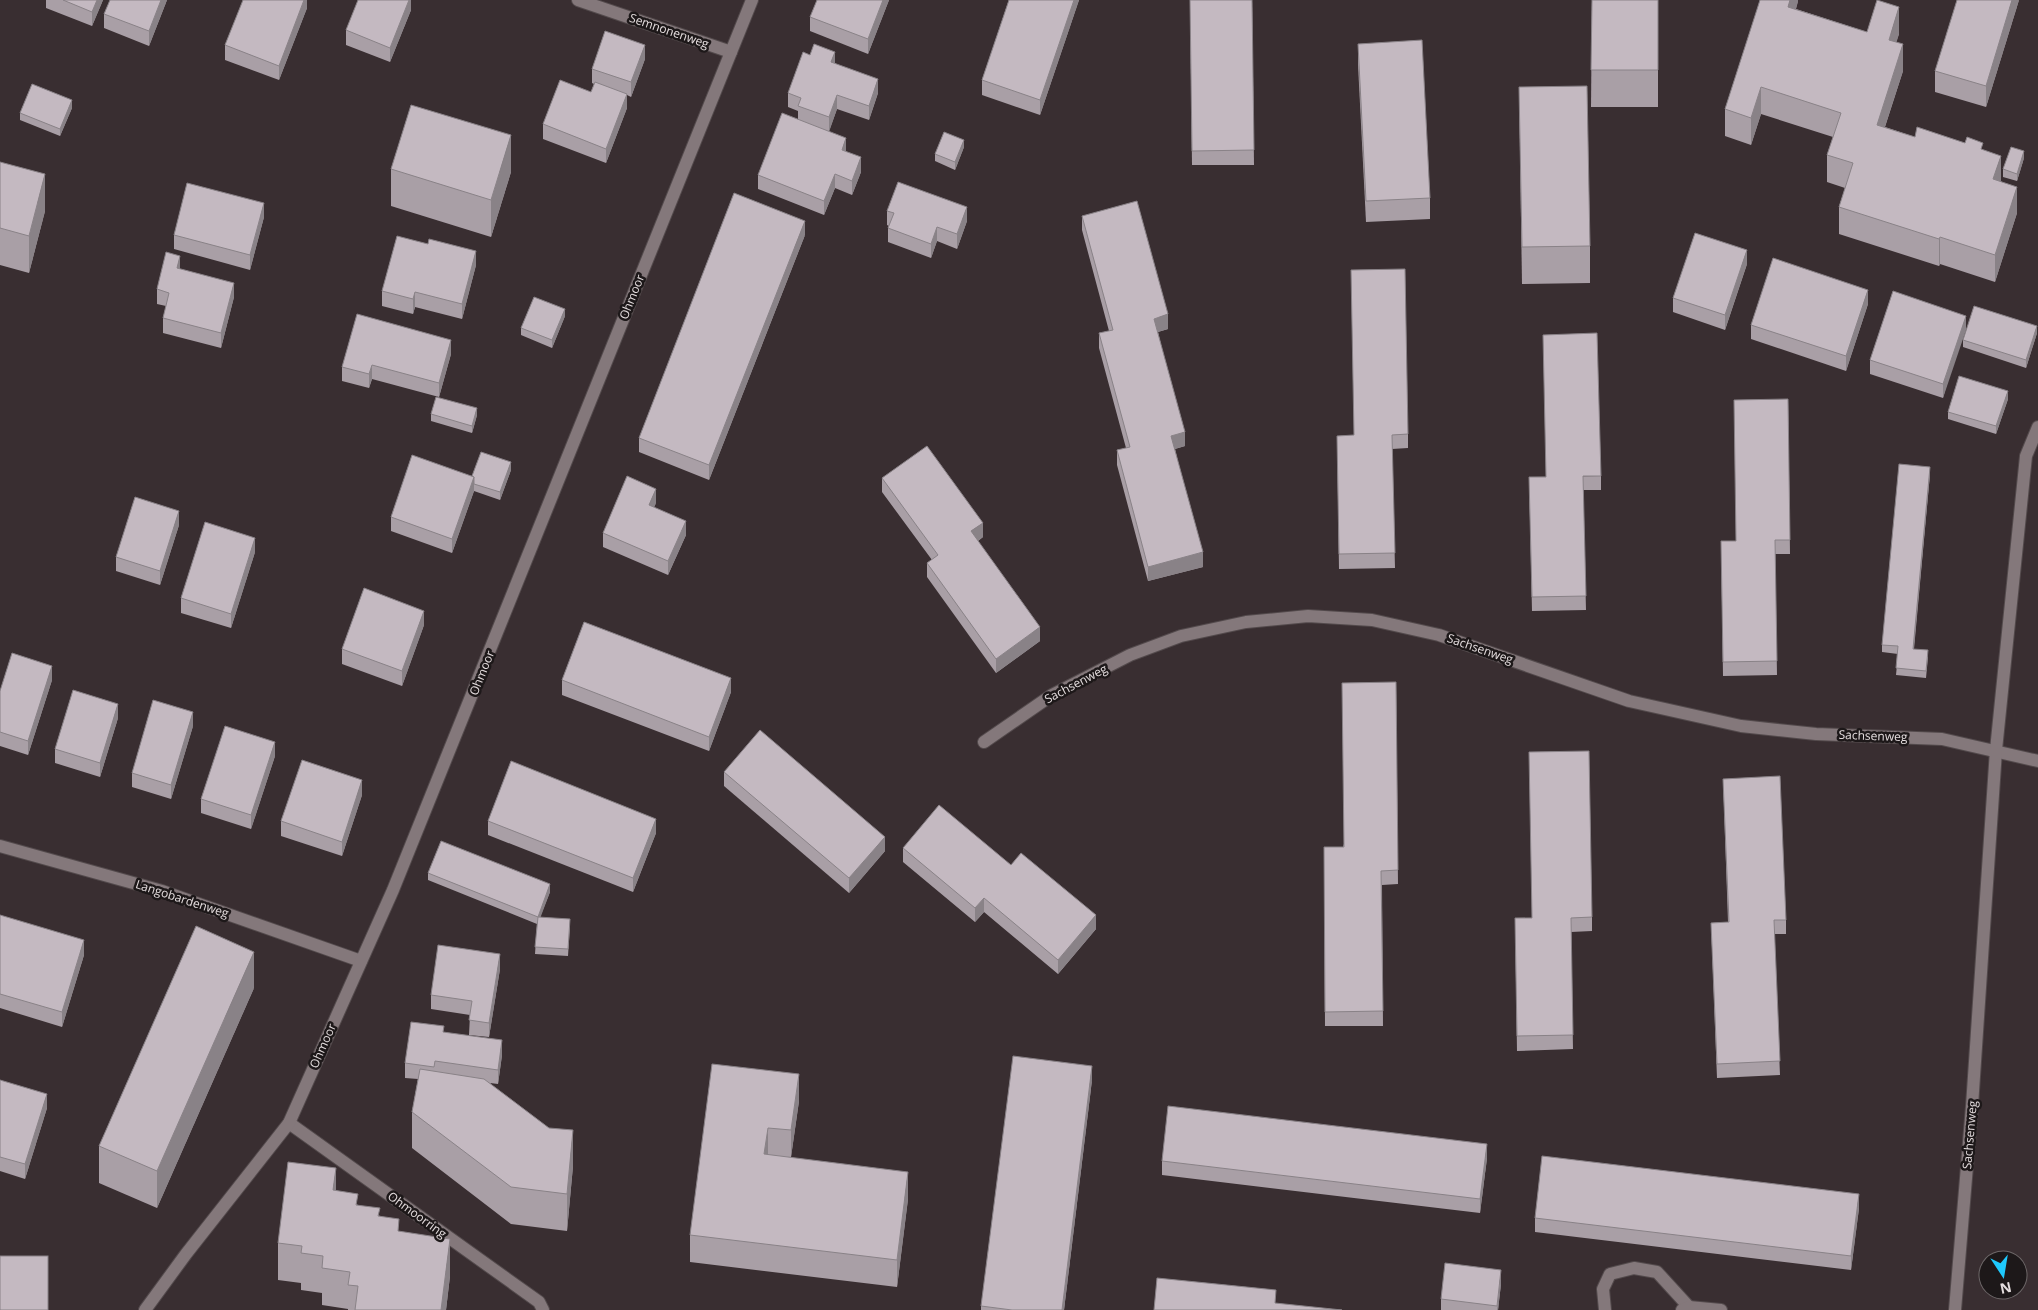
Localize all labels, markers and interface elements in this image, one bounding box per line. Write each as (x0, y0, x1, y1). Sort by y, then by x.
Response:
street label: Semnonenweg (627, 9, 712, 52)
street label: Ohmoor (615, 272, 648, 322)
street label: Sachsenweg (1445, 629, 1516, 668)
street label: Ohmoor (465, 648, 498, 698)
street label: Sachsenweg (1041, 660, 1111, 707)
street label: Sachsenweg (1838, 726, 1908, 745)
street label: Langobardenweg (133, 875, 231, 922)
street label: Ohmoor (305, 1021, 340, 1071)
street label: Sachsenweg (1958, 1100, 1981, 1170)
street label: Ohmoorring (384, 1187, 451, 1242)
north arrow (1978, 1250, 2028, 1300)
text: N (1998, 1278, 2013, 1299)

